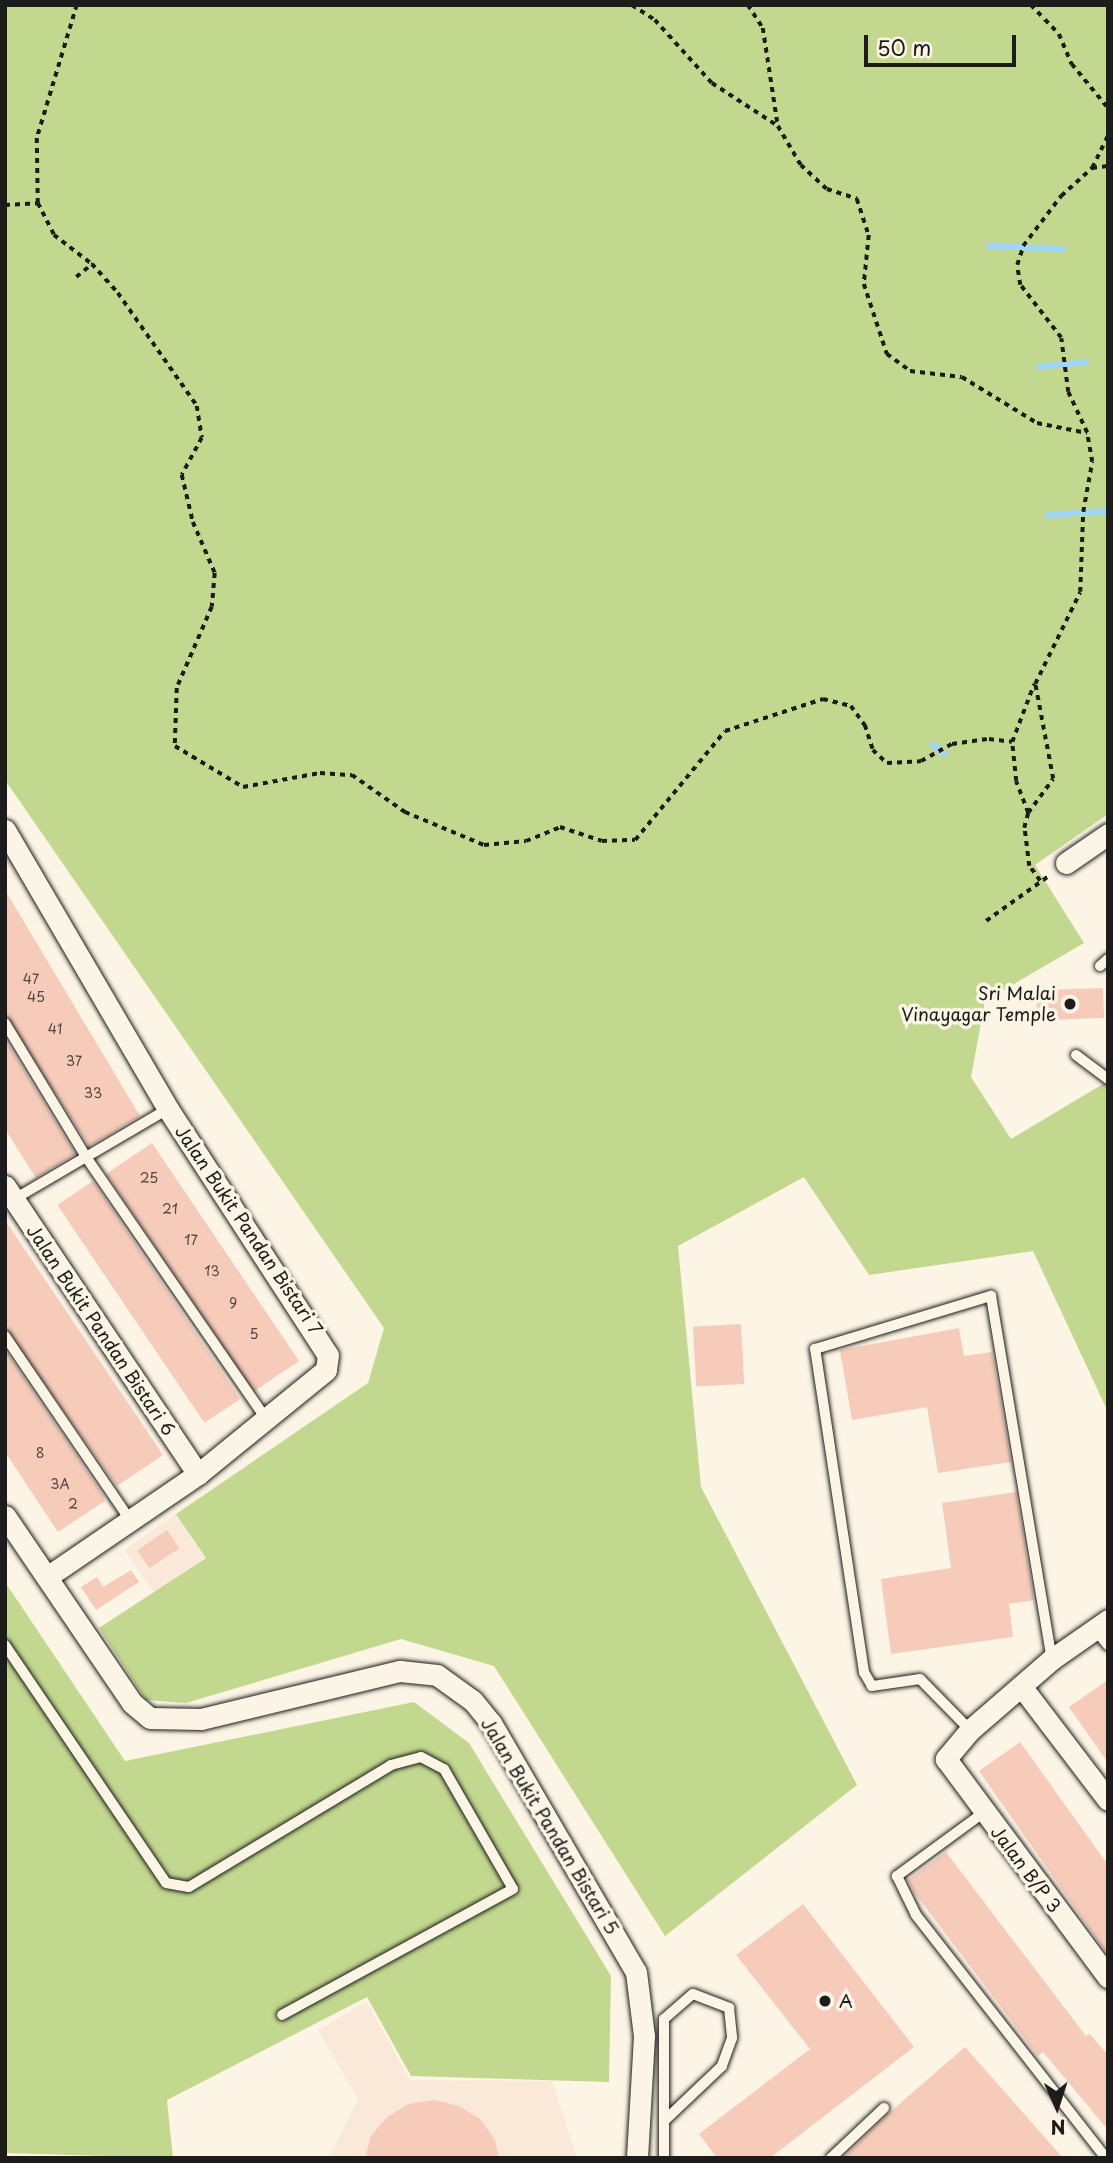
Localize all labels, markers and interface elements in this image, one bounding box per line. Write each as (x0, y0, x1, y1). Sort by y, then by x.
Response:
scale bar (868, 21, 1020, 65)
text: 50 m (877, 31, 931, 63)
house number: 47 (23, 971, 39, 987)
place label: Sri Malai Vinayagar Temple (900, 983, 1056, 1026)
house number: 45 (27, 989, 45, 1005)
marker: Sri Malai Vinayagar Temple (1062, 996, 1078, 1012)
house number: 41 (48, 1021, 62, 1037)
house number: 37 (66, 1053, 82, 1069)
house number: 33 (84, 1085, 102, 1101)
street label: Jalan Bukit Pandan Bistari 7 (170, 1120, 328, 1340)
house number: 25 (140, 1170, 158, 1186)
house number: 21 (162, 1201, 178, 1217)
street label: Jalan Bukit Pandan Bistari 6 (21, 1219, 181, 1441)
house number: 17 (184, 1232, 198, 1248)
house number: 13 (204, 1263, 220, 1279)
house number: 9 (229, 1295, 237, 1311)
house number: 5 (249, 1326, 259, 1342)
house number: 8 (36, 1445, 44, 1461)
house number: 3A (50, 1476, 70, 1492)
house number: 2 (68, 1496, 78, 1512)
street label: Jalan Bukit Pandan Bistari 5 (476, 1712, 624, 1940)
street label: Jalan B/P 3 (986, 1821, 1066, 1917)
place label: A (839, 1990, 853, 2012)
marker: A (817, 1993, 833, 2009)
north arrow (1022, 2072, 1092, 2142)
text: N (1050, 2114, 1066, 2142)

